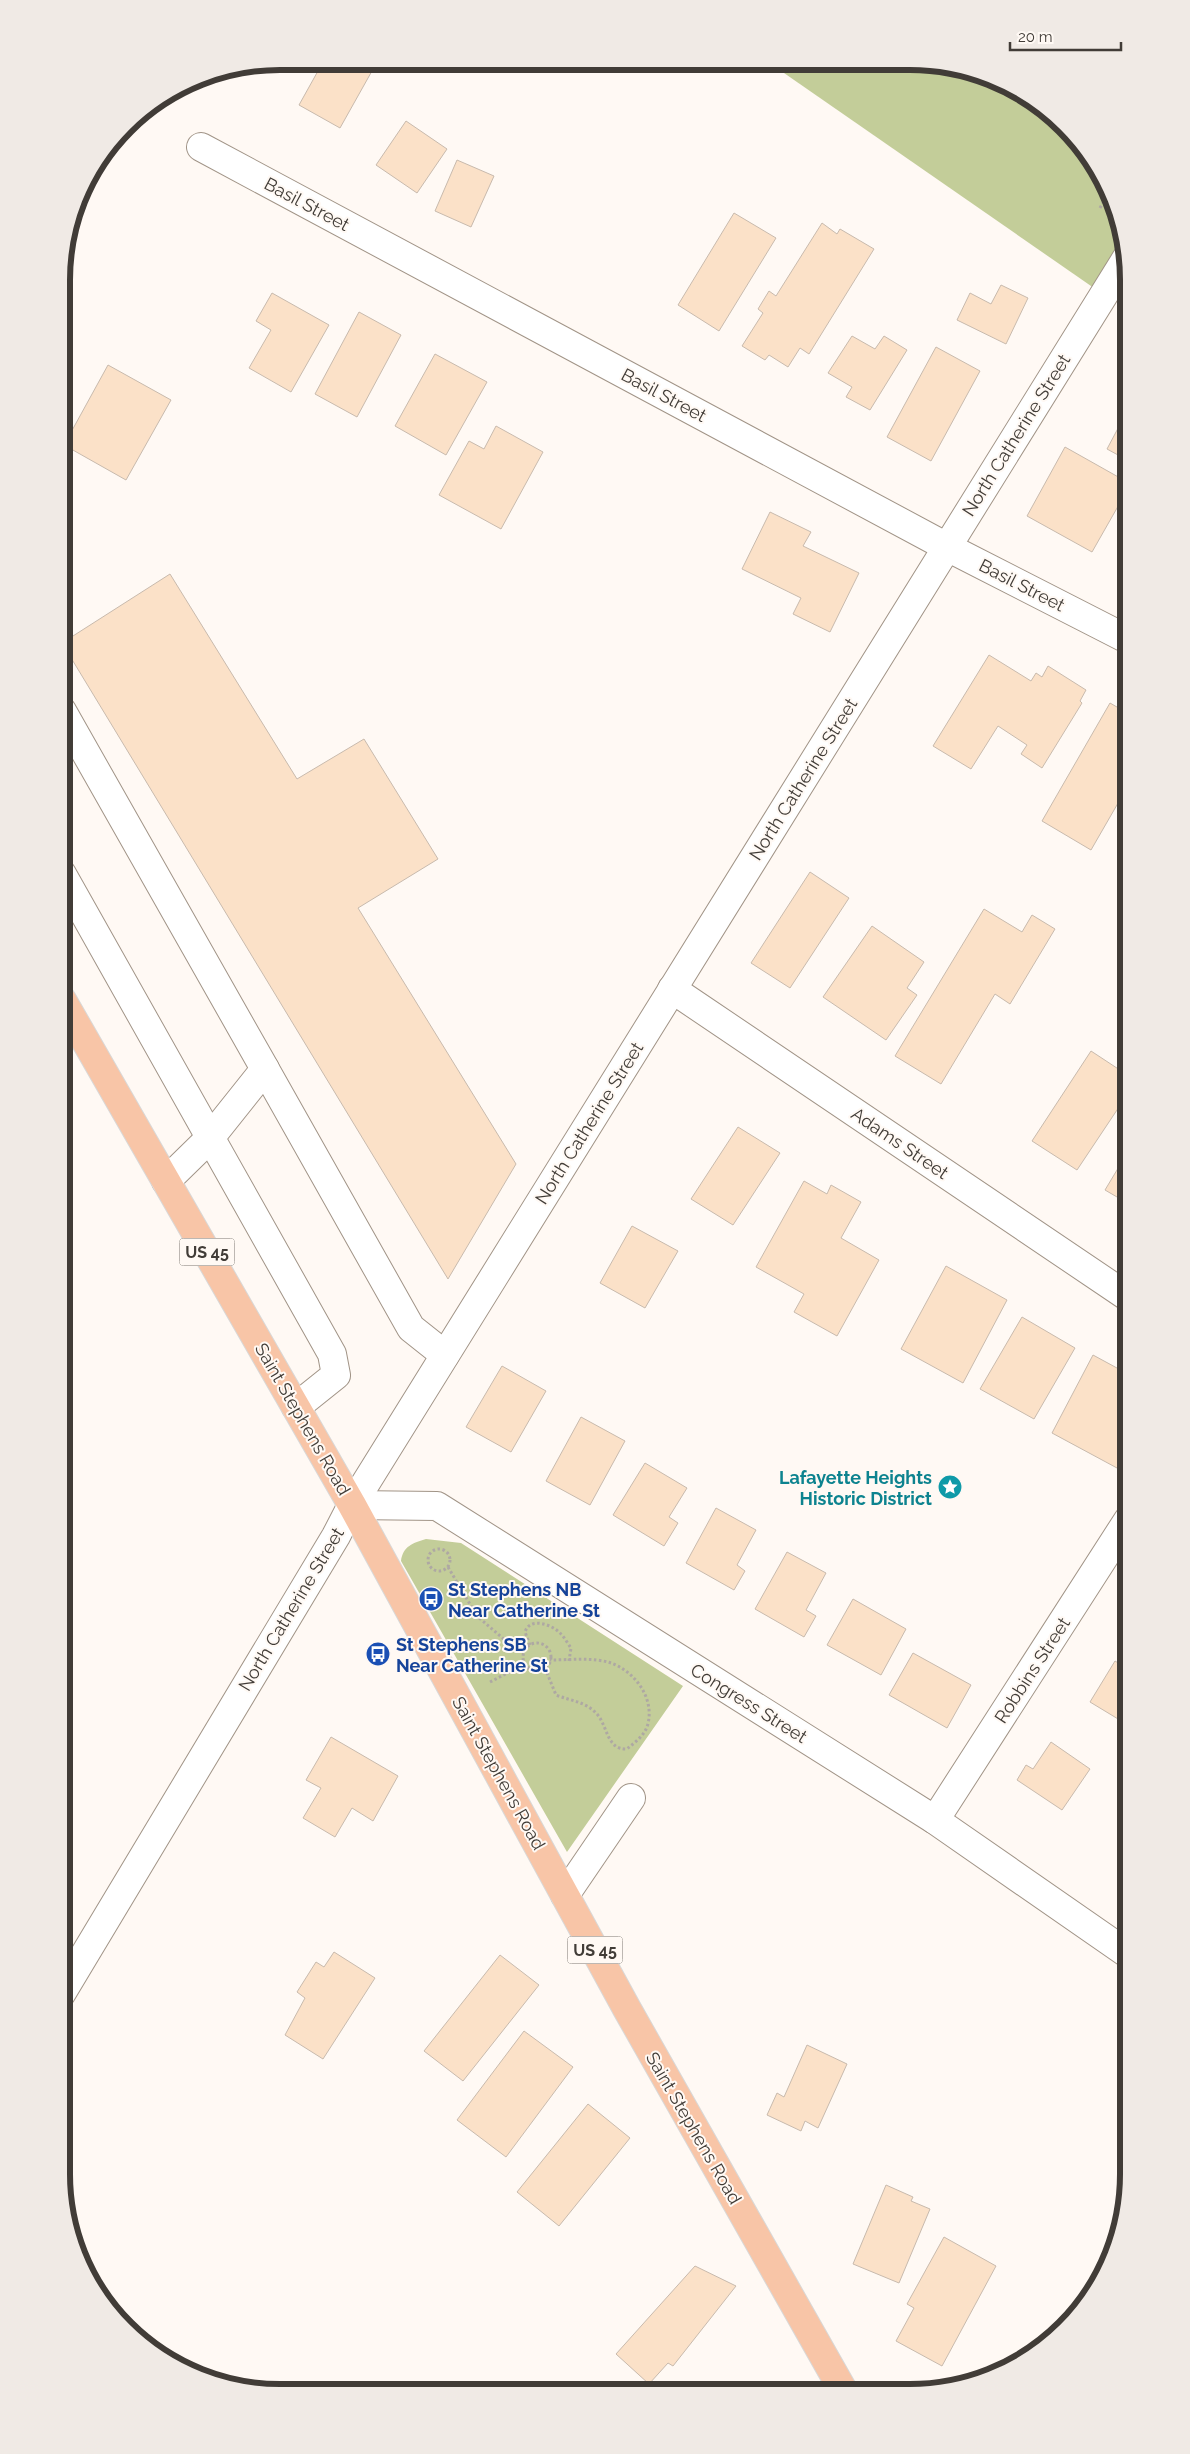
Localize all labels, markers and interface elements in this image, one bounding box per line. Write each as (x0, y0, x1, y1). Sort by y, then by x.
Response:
scale bar (1010, 20, 1121, 52)
text: 20 m (1018, 28, 1053, 46)
street label: Basil Street (261, 173, 353, 235)
street label: North Catherine Street (958, 350, 1074, 520)
street label: Basil Street (618, 364, 710, 426)
street label: Basil Street (976, 554, 1068, 616)
street label: North Catherine Street (745, 694, 861, 864)
street label: North Catherine Street (531, 1038, 647, 1208)
street label: Adams Street (847, 1103, 953, 1183)
road number: US 45 (180, 1238, 234, 1266)
street label: Saint Stephens Road (251, 1339, 355, 1499)
place label: Lafayette Heights Historic District (779, 1467, 932, 1509)
place icon: Lafayette Heights Historic District (937, 1474, 963, 1500)
street label: North Catherine Street (234, 1524, 348, 1694)
place label: St Stephens NB Near Catherine St (448, 1579, 600, 1621)
bus stop icon: St Stephens NB Near Catherine St (418, 1586, 444, 1612)
street label: Robbins Street (990, 1613, 1074, 1727)
place label: St Stephens SB Near Catherine St (396, 1634, 548, 1676)
bus stop icon: St Stephens SB Near Catherine St (365, 1641, 391, 1667)
street label: Congress Street (687, 1659, 811, 1747)
street label: Saint Stephens Road (448, 1693, 550, 1853)
road number: US 45 (568, 1936, 622, 1964)
street label: Saint Stephens Road (642, 2048, 746, 2208)

